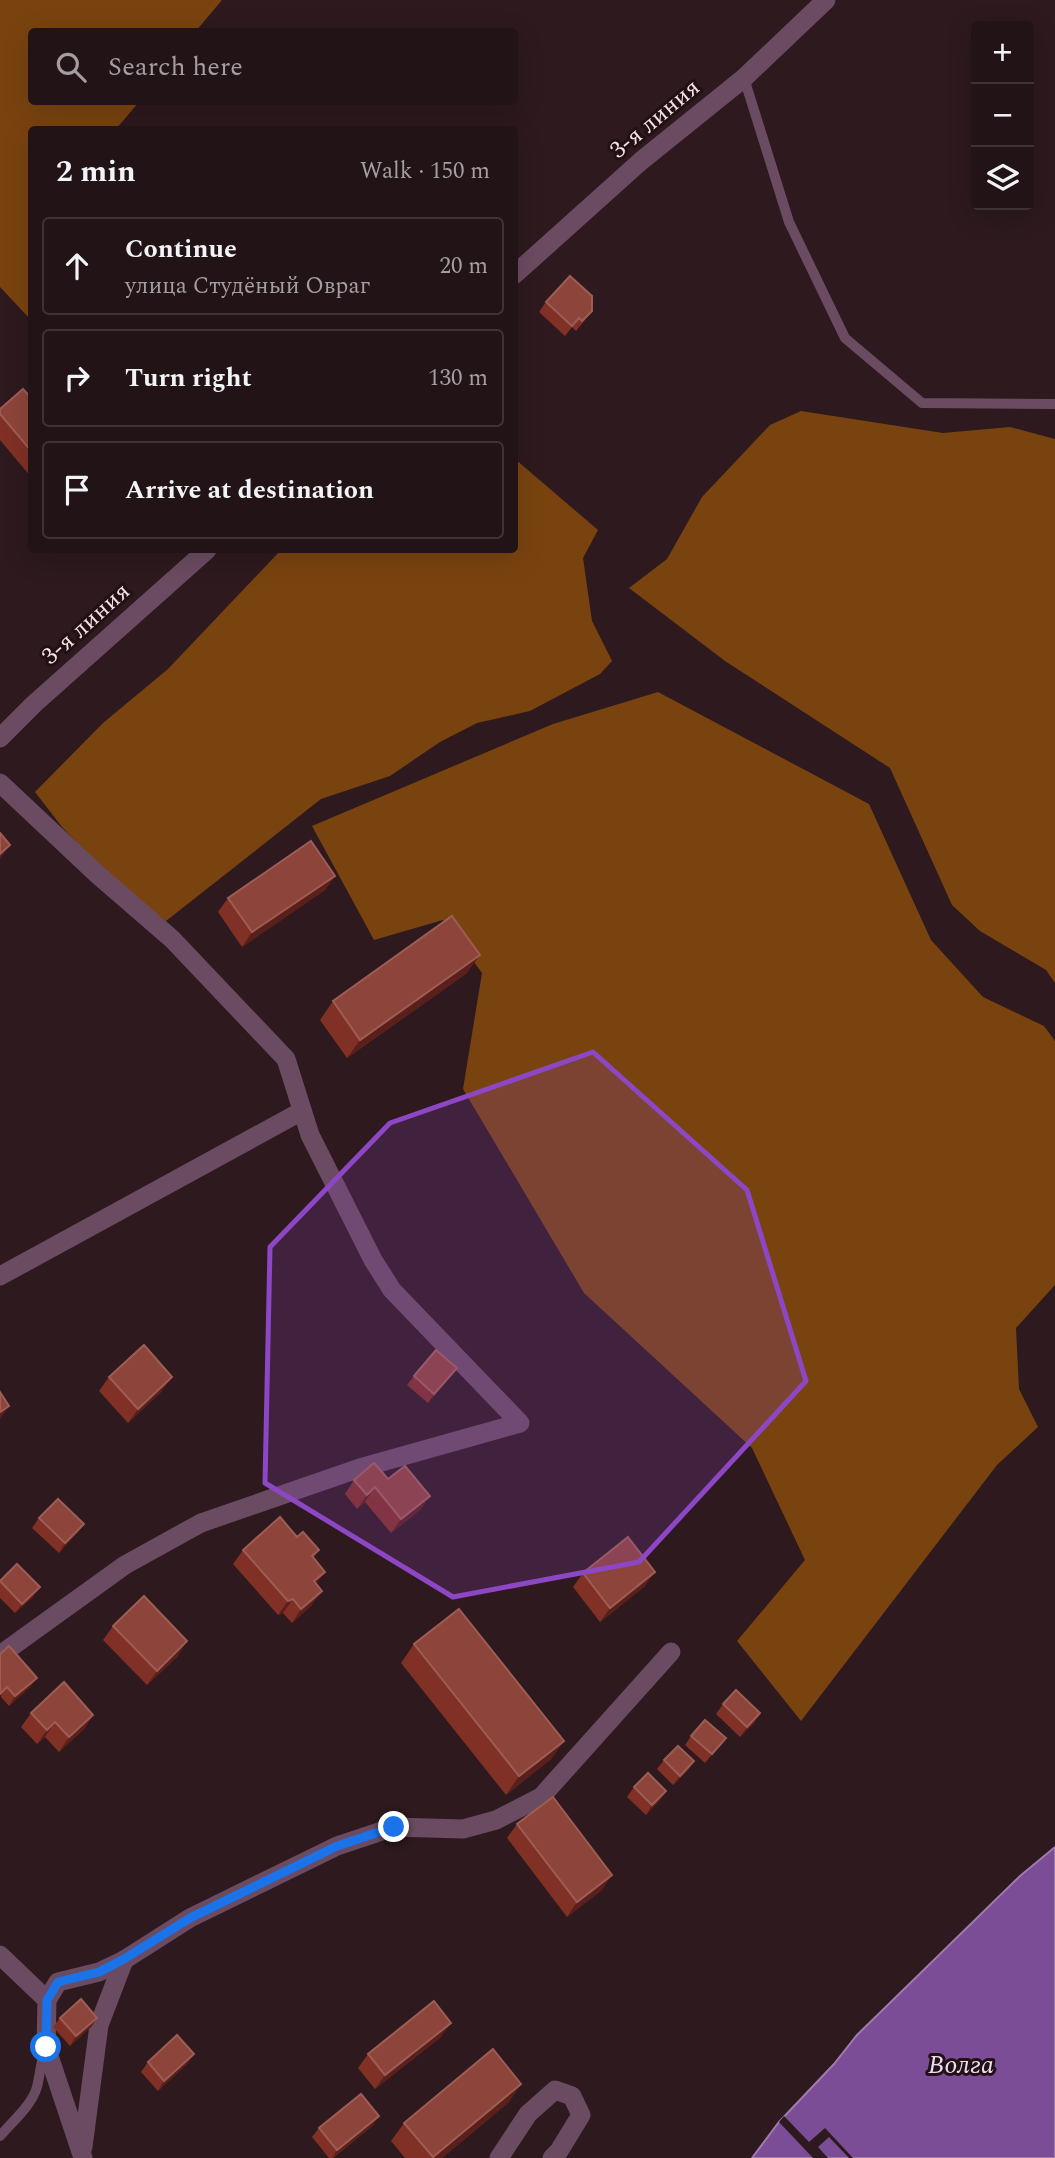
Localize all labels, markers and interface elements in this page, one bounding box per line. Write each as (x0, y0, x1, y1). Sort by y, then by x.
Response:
map controls (971, 21, 1034, 210)
button: + (971, 21, 1034, 84)
search box (28, 28, 518, 105)
text: Search here (108, 47, 243, 87)
icon: search (52, 48, 90, 86)
street label: 3-я линия (602, 70, 708, 168)
button: − (971, 84, 1034, 147)
button: layers (971, 147, 1034, 210)
text: 2 min (56, 149, 136, 195)
text: Walk · 150 m (360, 154, 490, 189)
text: Continue (125, 229, 237, 269)
icon: ahead (58, 247, 96, 285)
text: 20 m (439, 249, 488, 284)
text: улица Студёный Овраг (125, 269, 370, 304)
text: Turn right (125, 358, 252, 398)
icon: right (58, 359, 96, 397)
text: 130 m (428, 361, 488, 396)
text: Arrive at destination (125, 470, 374, 510)
icon: arrive (58, 471, 96, 509)
street label: 3-я линия (34, 574, 138, 674)
route end (378, 1811, 409, 1842)
route start (30, 2031, 61, 2062)
water label: Волга (928, 2045, 994, 2085)

